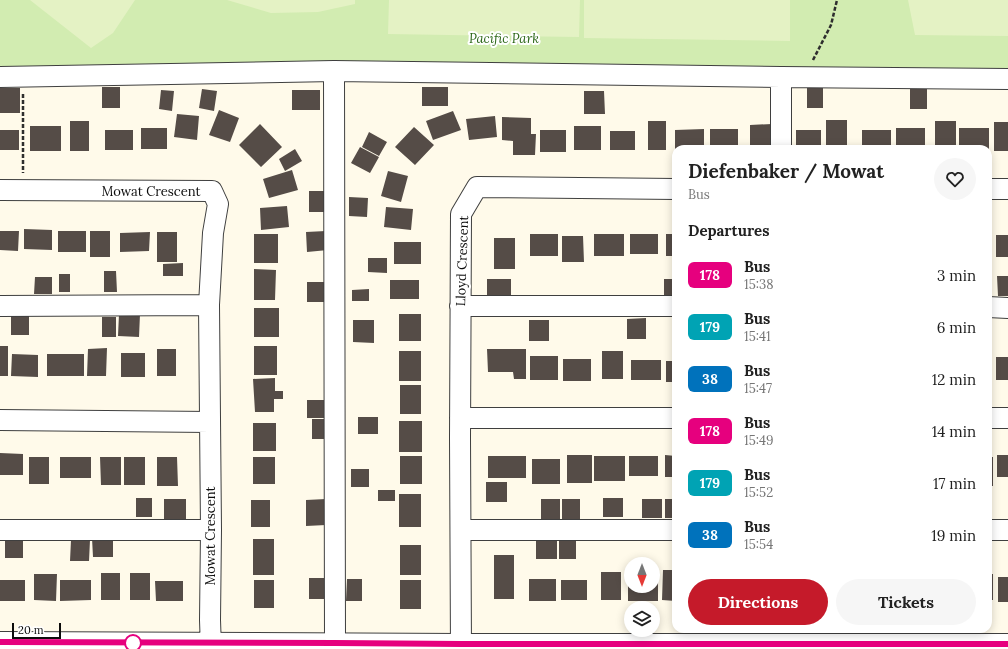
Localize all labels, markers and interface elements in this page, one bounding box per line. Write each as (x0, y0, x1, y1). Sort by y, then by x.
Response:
park label: Pacific Park (469, 30, 539, 47)
button: heart (934, 158, 976, 200)
text: Diefenbaker / Mowat (688, 159, 884, 183)
street label: Mowat Crescent (101, 183, 201, 200)
text: Bus (688, 186, 710, 203)
street label: Lloyd Crescent (452, 215, 472, 307)
text: Departures (688, 221, 769, 240)
text: Bus (744, 257, 770, 276)
text: 178 (700, 266, 720, 284)
text: 3 min (937, 266, 976, 285)
text: 15:38 (744, 276, 774, 293)
text: Bus (744, 309, 770, 328)
text: 179 (700, 318, 720, 336)
text: 6 min (937, 318, 976, 337)
text: 15:41 (744, 328, 771, 345)
text: Bus (744, 361, 770, 380)
text: 38 (702, 370, 718, 388)
text: 12 min (932, 370, 976, 389)
text: 15:47 (744, 380, 772, 397)
text: Bus (744, 413, 770, 432)
text: 178 (700, 422, 720, 440)
text: 14 min (932, 422, 976, 441)
text: 15:49 (744, 432, 774, 449)
text: Bus (744, 465, 770, 484)
text: 179 (700, 474, 720, 492)
text: 17 min (933, 474, 976, 493)
text: 15:52 (744, 484, 773, 501)
street label: Mowat Crescent (202, 486, 219, 586)
text: Bus (744, 517, 770, 536)
text: 38 (702, 526, 718, 544)
text: 19 min (931, 526, 976, 545)
text: 15:54 (744, 536, 773, 553)
north arrow (624, 557, 660, 593)
map controls (624, 557, 660, 637)
button: Directions (688, 579, 828, 625)
button: Tickets (836, 579, 976, 625)
button: layers (624, 601, 660, 637)
scale bar (12, 621, 61, 640)
text: 20 m (18, 623, 43, 637)
unlabelled marker (124, 634, 142, 649)

